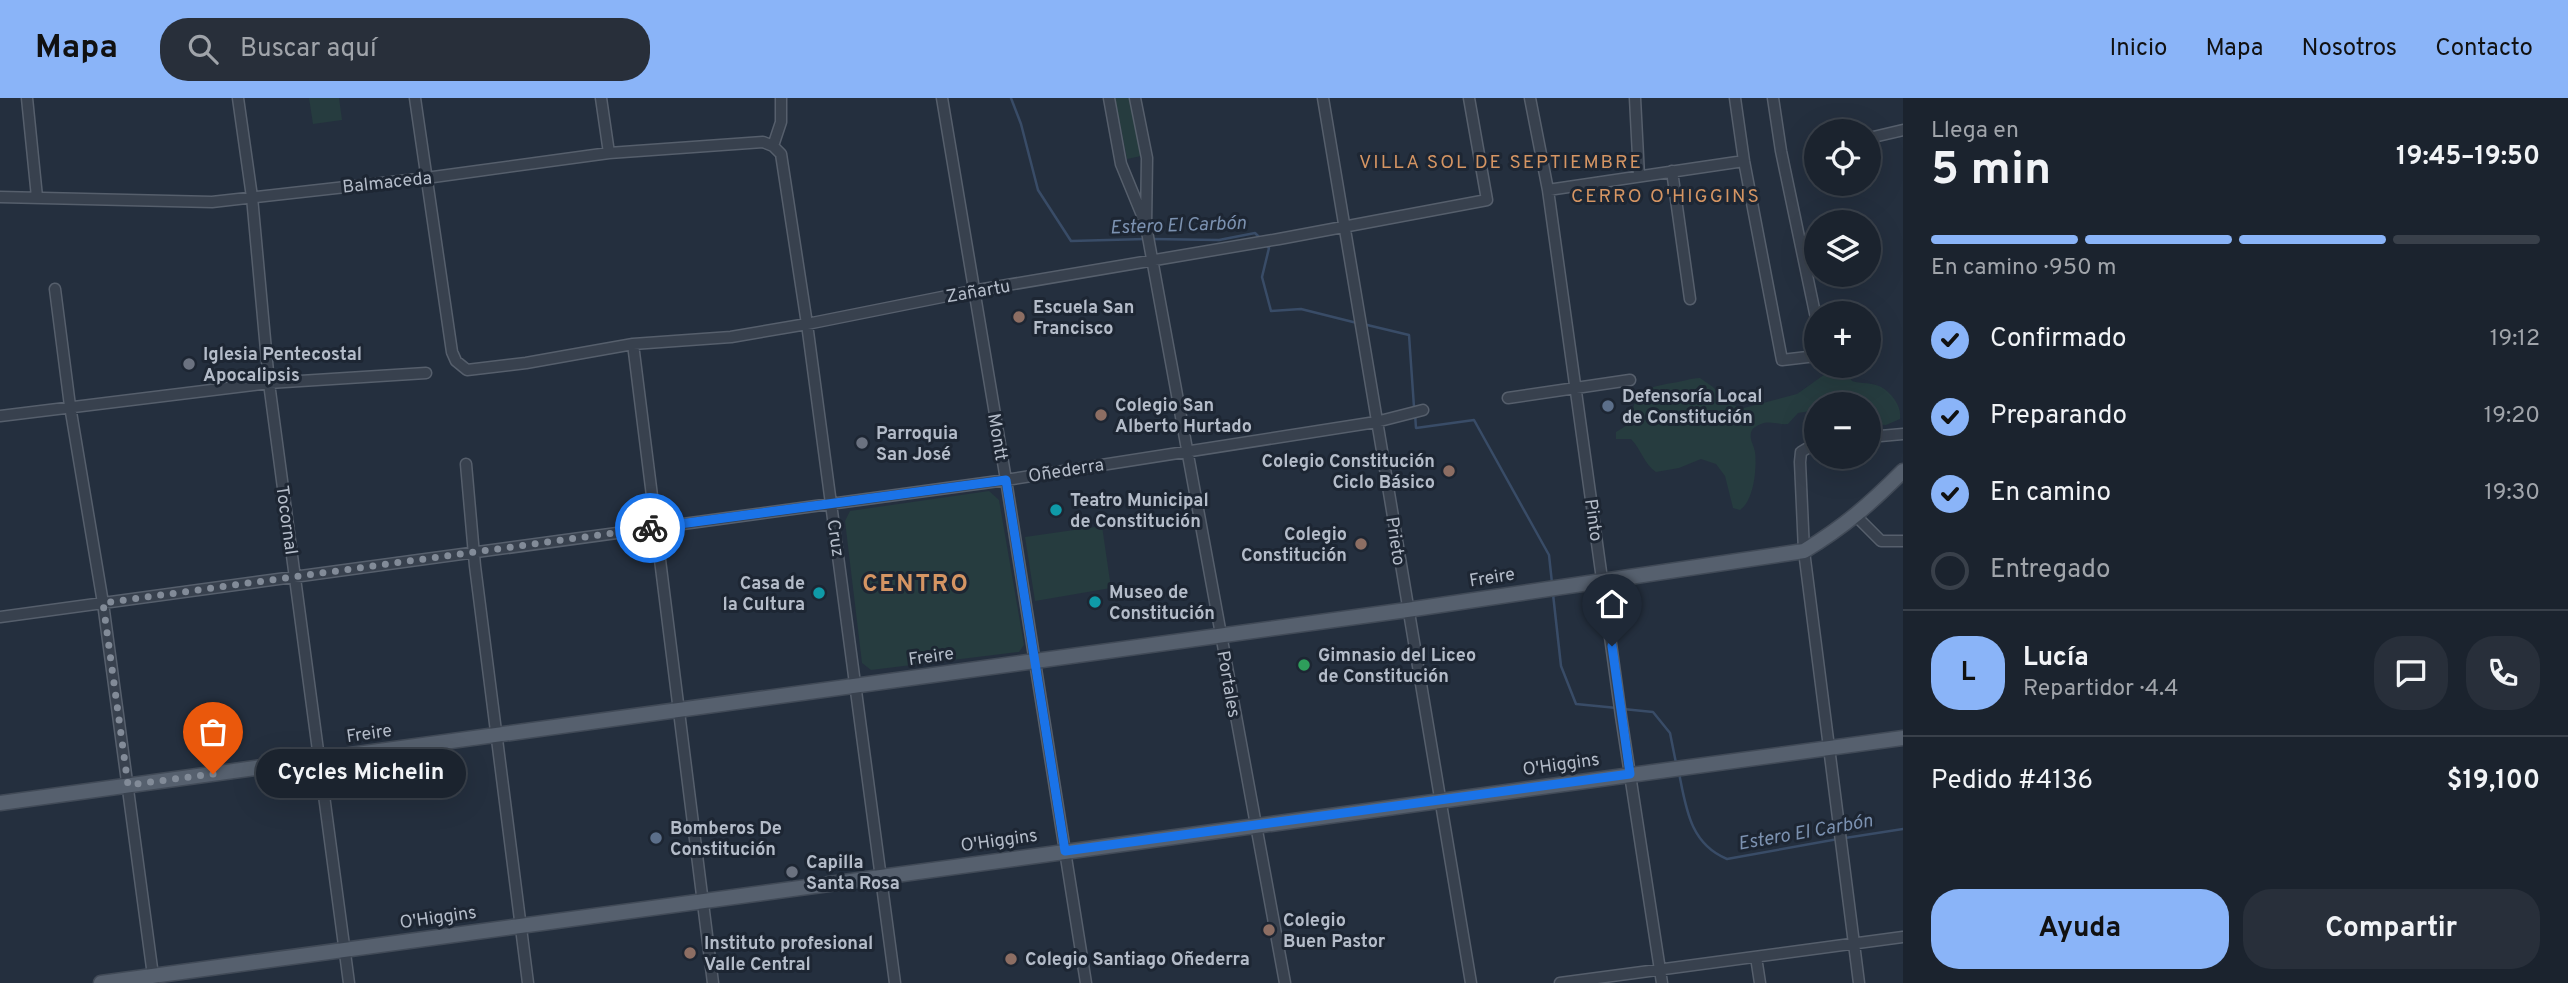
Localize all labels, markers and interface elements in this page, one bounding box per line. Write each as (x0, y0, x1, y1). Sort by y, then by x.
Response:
search box (160, 18, 650, 81)
text: Mapa (35, 28, 118, 70)
icon: search (184, 30, 222, 68)
text: Buscar aquí (240, 33, 377, 66)
text: Inicio (2110, 34, 2167, 64)
text: Mapa (2205, 34, 2264, 64)
text: Nosotros (2302, 34, 2397, 64)
text: Contacto (2435, 34, 2533, 64)
text: Llega en (1931, 117, 2019, 146)
map controls (1804, 119, 1881, 469)
button: locate (1804, 119, 1881, 196)
text: 19:45–19:50 (2396, 141, 2540, 174)
text: 5 min (1931, 142, 2051, 201)
district label: VILLA SOL DE SEPTIEMBRE (1359, 151, 1643, 175)
street label: Balmaceda (341, 167, 433, 200)
district label: CERRO O'HIGGINS (1571, 185, 1761, 209)
button: layers (1804, 210, 1881, 287)
water label: Estero El Carbón (1109, 212, 1247, 240)
text: En camino · 950 m (1931, 254, 2117, 283)
street label: Zañartu (944, 276, 1012, 309)
place label: Escuela San Francisco (1033, 297, 1134, 341)
button: + (1804, 301, 1881, 378)
marker: Escuela San Francisco (1011, 309, 1027, 325)
icon: check (1931, 321, 1969, 359)
text: Confirmado (1990, 323, 2127, 356)
text: 19:12 (2490, 325, 2540, 354)
place label: Iglesia Pentecostal Apocalipsis (203, 344, 362, 388)
marker: Iglesia Pentecostal Apocalipsis (181, 356, 197, 372)
place label: Defensoría Local de Constitución (1622, 386, 1762, 430)
button: − (1804, 392, 1881, 469)
place label: Colegio San Alberto Hurtado (1115, 395, 1252, 439)
marker: Defensoría Local de Constitución (1600, 398, 1616, 414)
icon: check (1931, 398, 1969, 436)
text: Preparando (1990, 400, 2127, 433)
text: 19:20 (2484, 402, 2540, 431)
marker: Colegio San Alberto Hurtado (1093, 407, 1109, 423)
street label: Montt (981, 412, 1012, 463)
place label: Parroquia San José (876, 423, 958, 467)
marker: Parroquia San José (854, 435, 870, 451)
place label: Colegio Constitución Ciclo Básico (1262, 451, 1435, 495)
street label: Oñederra (1027, 454, 1106, 489)
marker: Colegio Constitución Ciclo Básico (1441, 463, 1457, 479)
icon: check (1931, 475, 1969, 513)
text: En camino (1990, 477, 2111, 510)
text: 19:30 (2484, 479, 2540, 508)
street label: Tocornal (269, 484, 302, 556)
place label: Teatro Municipal de Constitución (1070, 490, 1209, 534)
courier (615, 493, 685, 563)
street label: Pinto (1578, 498, 1607, 543)
marker: Teatro Municipal de Constitución (1048, 502, 1064, 518)
icon: bike (631, 509, 669, 547)
street label: Prieto (1379, 515, 1410, 567)
street label: Cruz (821, 518, 849, 558)
place label: Colegio Constitución (1241, 524, 1347, 568)
marker: Colegio Constitución (1353, 536, 1369, 552)
text: Entregado (1990, 554, 2110, 587)
street label: Freire (1468, 564, 1517, 593)
district label: CENTRO (862, 570, 970, 600)
place label: Casa de la Cultura (723, 573, 805, 617)
pin (1582, 574, 1642, 646)
place label: Museo de Constitución (1109, 582, 1215, 626)
marker: Casa de la Cultura (811, 585, 827, 601)
icon: home (1593, 585, 1631, 623)
marker: Museo de Constitución (1087, 594, 1103, 610)
button: chat (2374, 636, 2448, 710)
button: phone (2466, 636, 2540, 710)
text: Lucía (2023, 642, 2089, 675)
street label: Freire (907, 643, 955, 672)
place label: Gimnasio del Liceo de Constitución (1318, 645, 1476, 689)
street label: Portales (1210, 649, 1245, 719)
marker: Gimnasio del Liceo de Constitución (1296, 657, 1312, 673)
text: L (1961, 657, 1975, 690)
text: Repartidor · 4.4 (2023, 675, 2179, 704)
pin (183, 702, 243, 774)
icon: bag (194, 713, 232, 751)
street label: Freire (345, 720, 393, 749)
street label: O'Higgins (1521, 749, 1601, 782)
callout: Cycles Michelin (255, 750, 465, 798)
text: Cycles Michelin (277, 759, 445, 788)
text: Pedido #4136 (1931, 765, 2093, 798)
text: $19,100 (2447, 765, 2540, 798)
water label: Estero El Carbón (1736, 809, 1875, 857)
place label: Bomberos De Constitución (670, 818, 782, 862)
street label: O'Higgins (959, 825, 1039, 858)
marker: Bomberos De Constitución (648, 830, 664, 846)
place label: Capilla Santa Rosa (806, 852, 900, 896)
marker: Capilla Santa Rosa (784, 864, 800, 880)
button: Ayuda (1931, 889, 2229, 969)
button: Compartir (2243, 889, 2540, 969)
street label: O'Higgins (398, 902, 478, 935)
place label: Colegio Buen Pastor (1283, 910, 1386, 954)
marker: Colegio Buen Pastor (1261, 922, 1277, 938)
place label: Instituto profesional Valle Central (704, 933, 873, 977)
marker: Instituto profesional Valle Central (682, 945, 698, 961)
place label: Colegio Santiago Oñederra (1025, 949, 1250, 972)
marker: Colegio Santiago Oñederra (1003, 951, 1019, 967)

